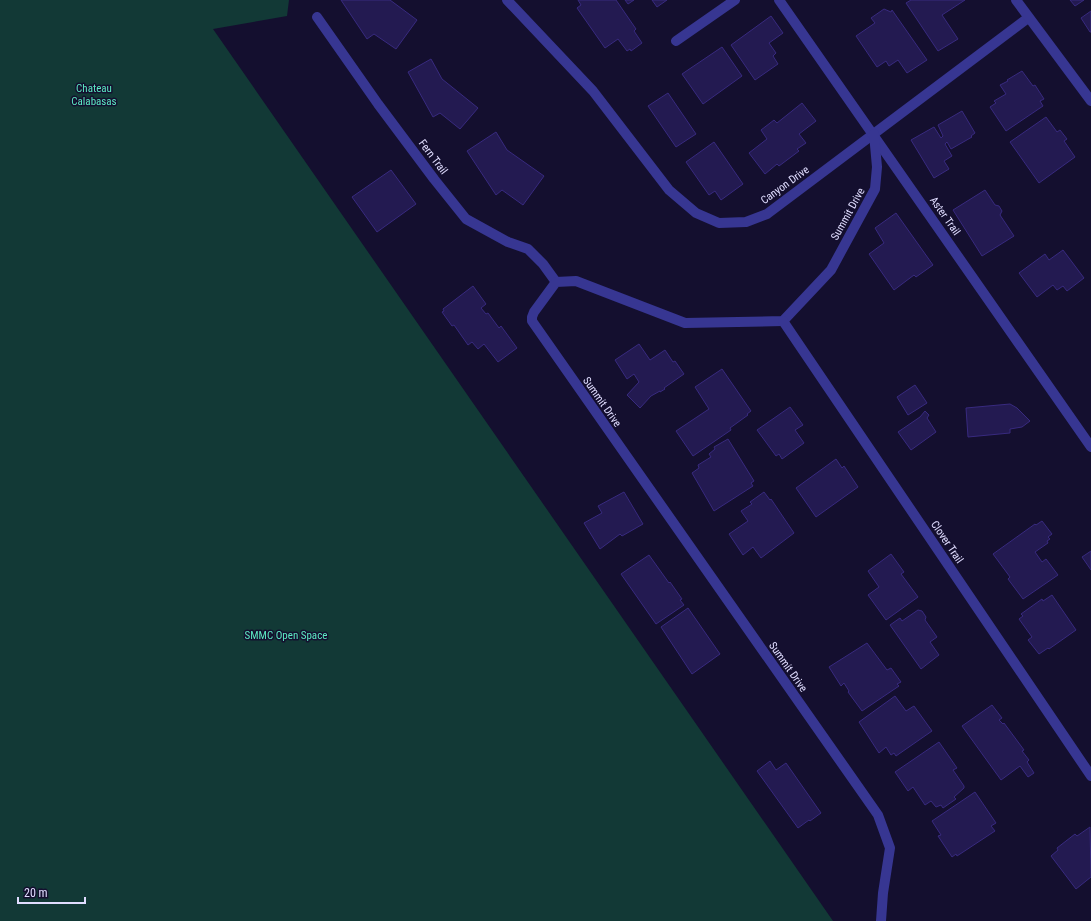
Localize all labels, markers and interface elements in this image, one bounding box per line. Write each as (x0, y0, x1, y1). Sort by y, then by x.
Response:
park label: Chateau Calabasas (71, 82, 117, 108)
street label: Fern Trail (416, 137, 450, 177)
street label: Canyon Drive (758, 163, 812, 207)
street label: Summit Drive (828, 186, 868, 242)
street label: Aster Trail (927, 194, 963, 238)
street label: Summit Drive (580, 375, 624, 429)
street label: Clover Trail (928, 518, 966, 566)
park label: SMMC Open Space (245, 629, 327, 642)
street label: Summit Drive (766, 640, 810, 694)
scale bar (18, 879, 85, 905)
text: 20 m (24, 886, 48, 900)

